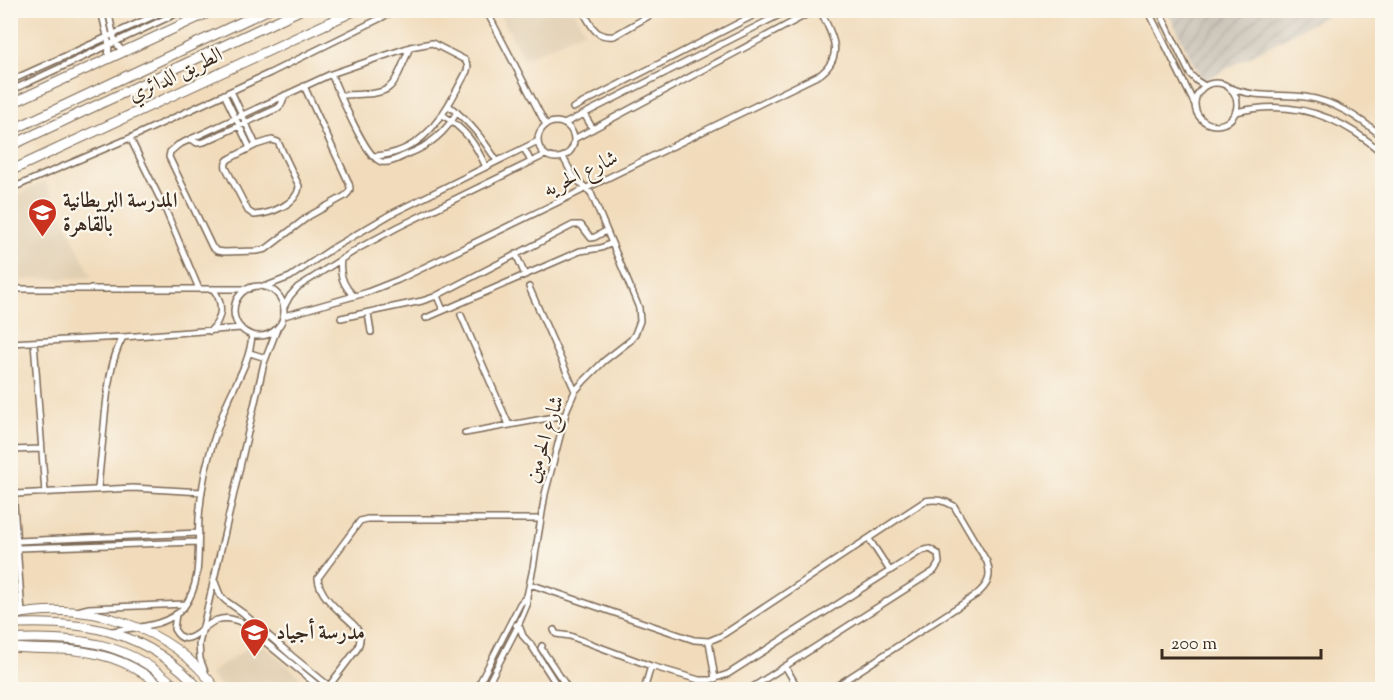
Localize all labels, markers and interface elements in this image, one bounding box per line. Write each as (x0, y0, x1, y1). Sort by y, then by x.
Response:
street label: الطريق الدائري (124, 41, 228, 111)
street label: شارع الحريه (538, 144, 624, 207)
place label: المدرسة البريطانية بالقاهرة (63, 187, 178, 241)
school or university icon: المدرسة البريطانية بالقاهرة (26, 196, 58, 238)
street label: شارع الحرمين (518, 392, 574, 487)
school or university icon: مدرسة أجياد (239, 616, 271, 658)
place label: مدرسة أجياد (276, 618, 365, 649)
scale bar (1162, 622, 1321, 660)
text: 200 m (1171, 632, 1217, 658)

